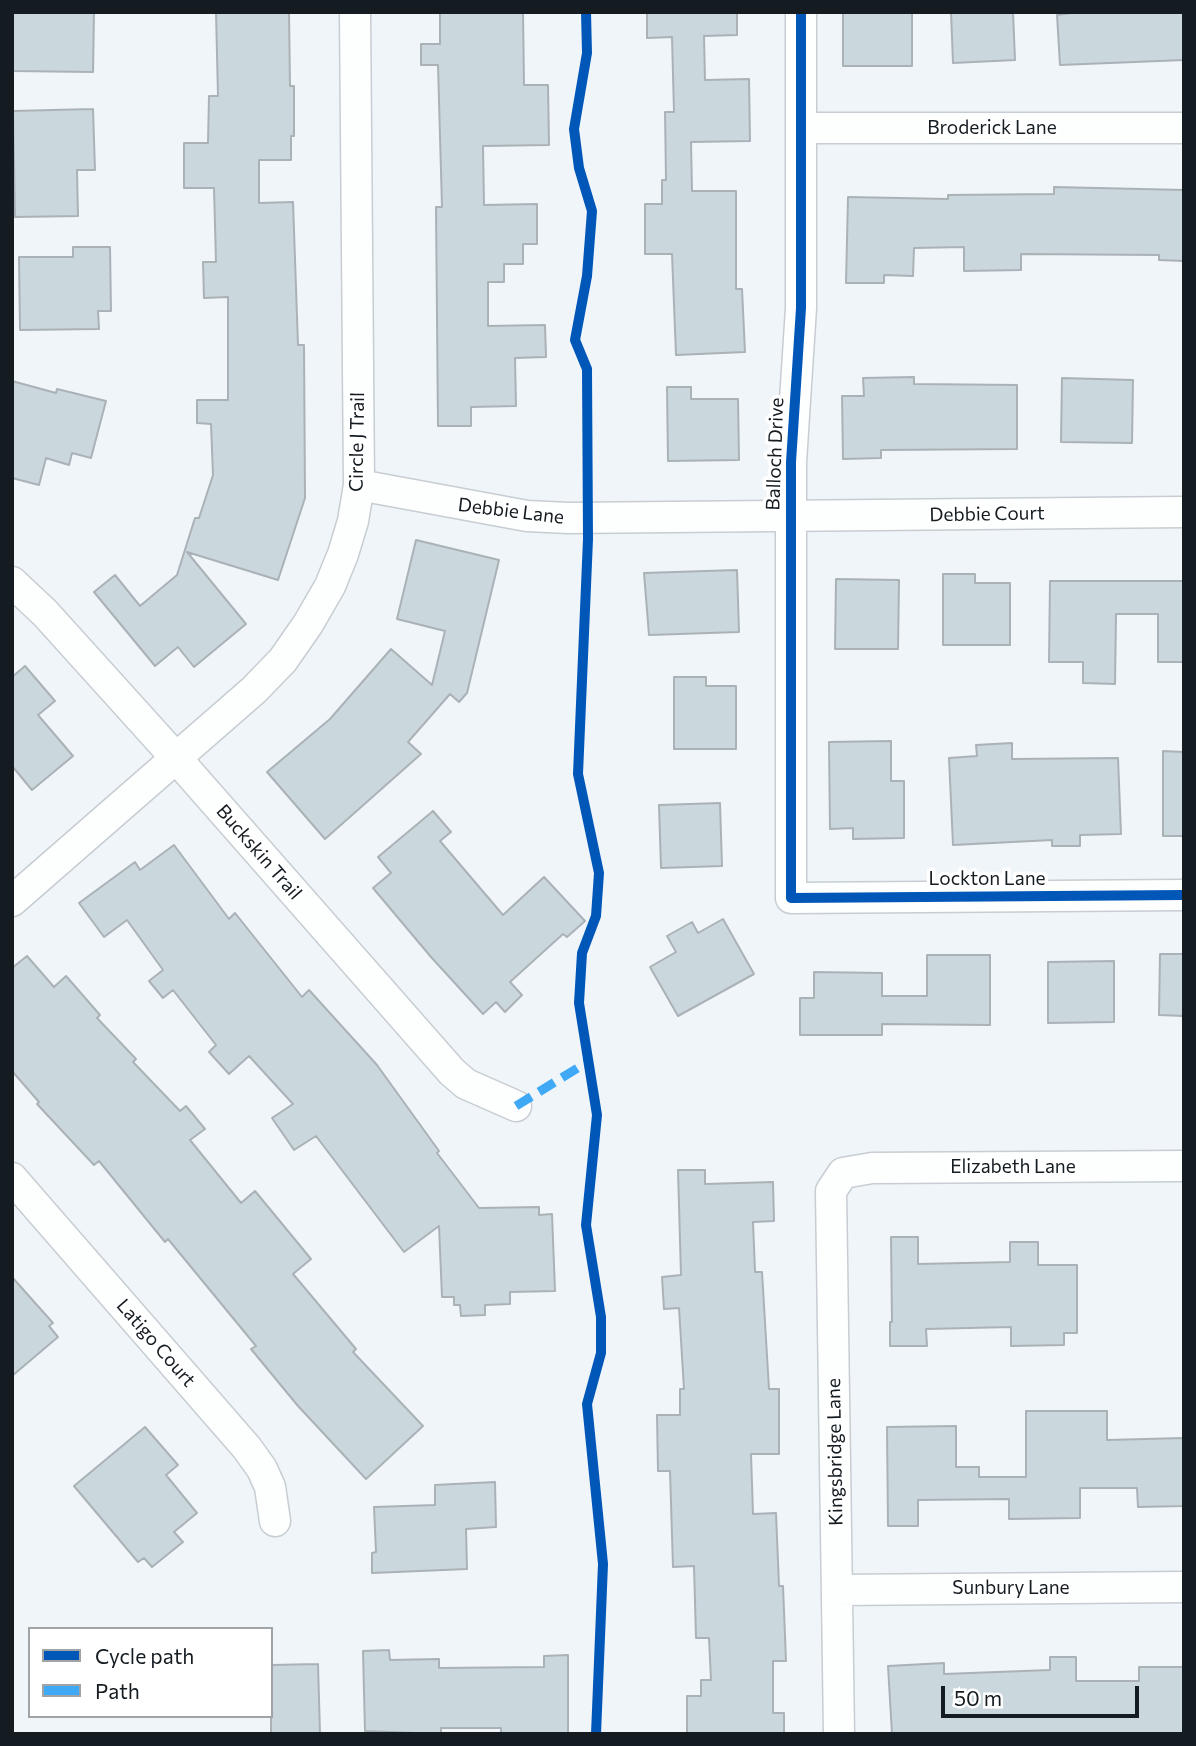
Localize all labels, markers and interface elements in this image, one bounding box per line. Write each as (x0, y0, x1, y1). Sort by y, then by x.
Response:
street label: Broderick Lane (927, 117, 1057, 139)
street label: Circle J Trail (345, 392, 369, 492)
street label: Balloch Drive (762, 397, 788, 511)
street label: Debbie Lane (457, 493, 565, 529)
street label: Debbie Court (929, 502, 1045, 526)
street label: Buckskin Trail (212, 800, 306, 904)
street label: Lockton Lane (928, 868, 1046, 890)
street label: Elizabeth Lane (950, 1156, 1076, 1178)
street label: Latigo Court (112, 1294, 200, 1392)
street label: Kingsbridge Lane (822, 1378, 848, 1526)
street label: Sunbury Lane (952, 1577, 1070, 1599)
legend (28, 1627, 273, 1718)
text: Cycle path (95, 1643, 194, 1668)
scale bar (944, 1672, 1142, 1716)
text: Path (95, 1678, 140, 1703)
text: 50 m (954, 1685, 1002, 1710)

